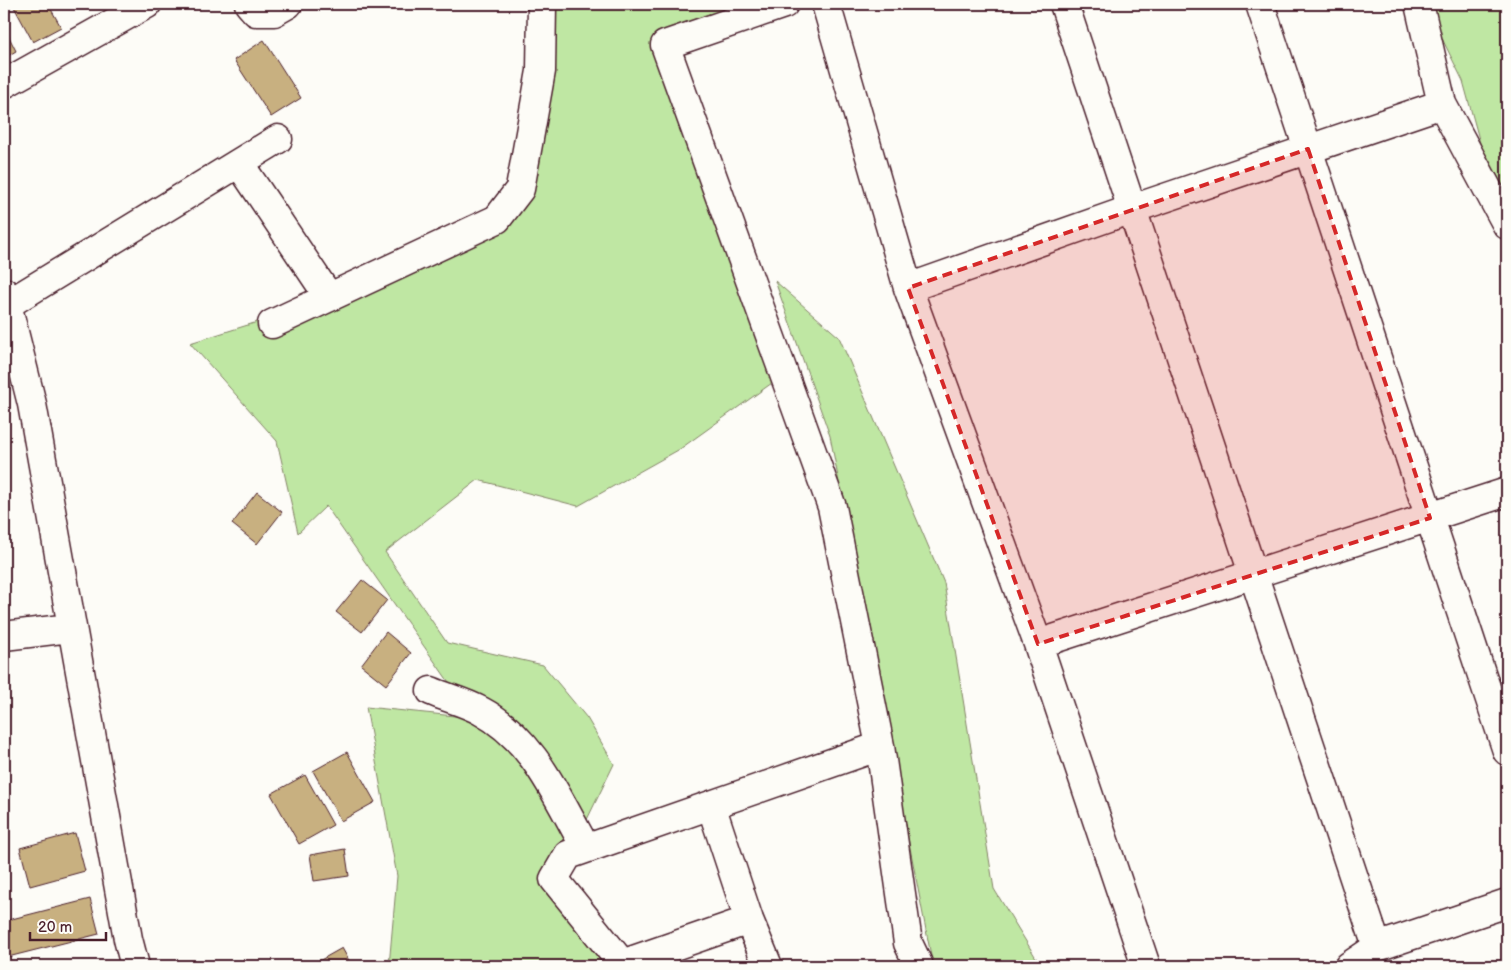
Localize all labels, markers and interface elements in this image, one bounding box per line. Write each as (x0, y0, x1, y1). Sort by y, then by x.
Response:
scale bar (30, 910, 106, 942)
text: 20 m (38, 918, 72, 937)

